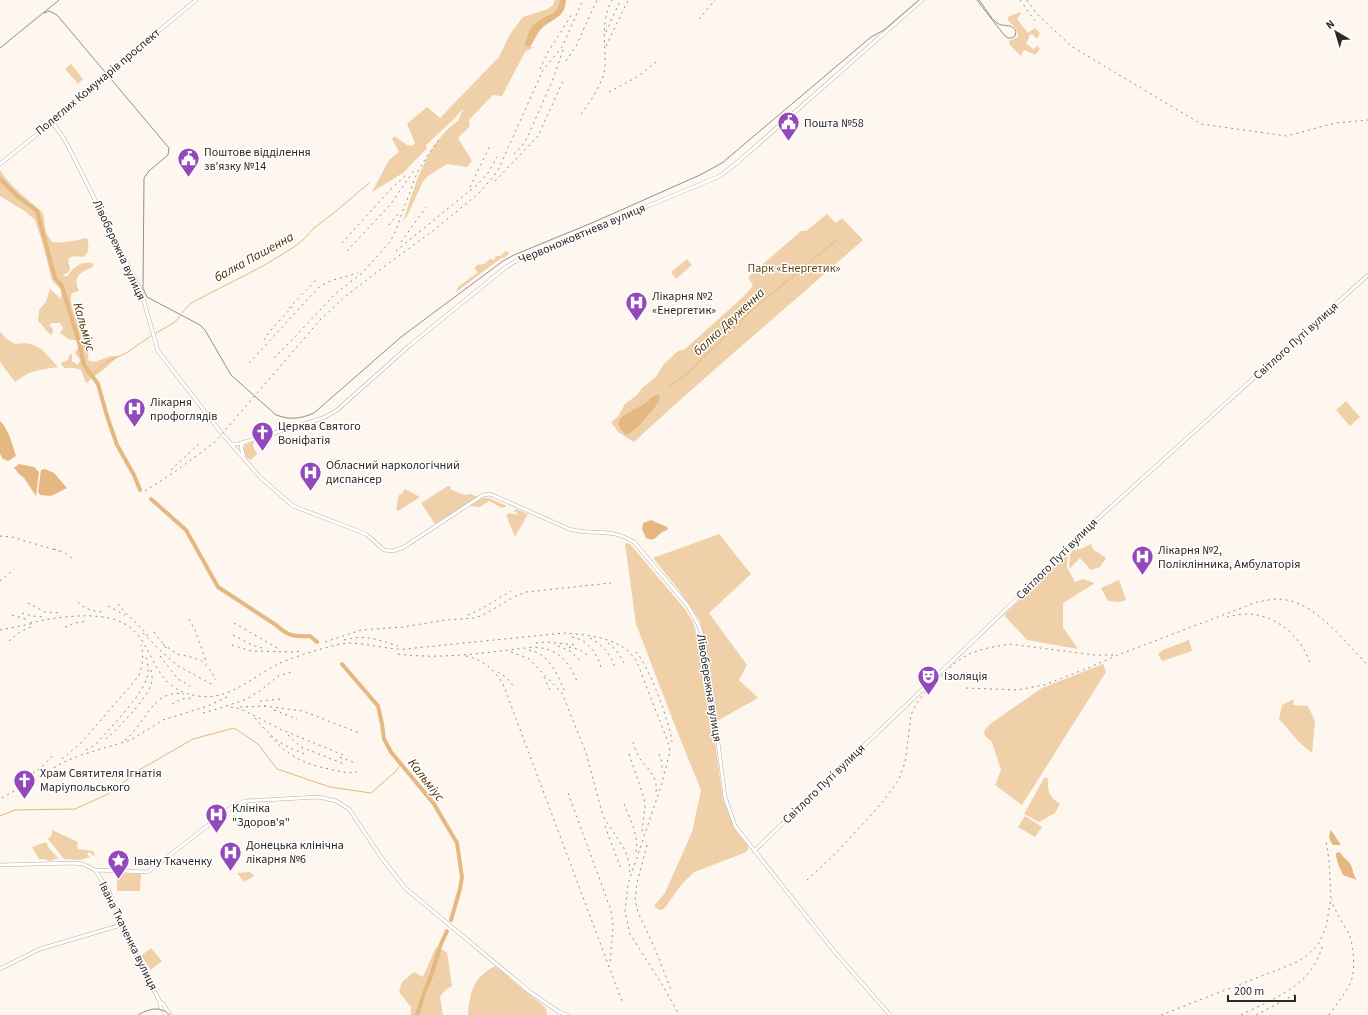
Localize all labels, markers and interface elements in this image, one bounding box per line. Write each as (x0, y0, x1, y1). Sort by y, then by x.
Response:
north arrow (1316, 12, 1356, 52)
text: N (1323, 16, 1338, 33)
street label: Полеглих Комунарів проспект (32, 24, 164, 139)
public building icon: Пошта №58 (775, 110, 801, 143)
place label: Пошта №58 (804, 115, 864, 132)
place label: Поштове відділення зв'язку №14 (204, 144, 311, 175)
public building icon: Поштове відділення зв'язку №14 (176, 146, 202, 179)
street label: Лівобережна вулиця (88, 197, 150, 303)
street label: Червоножовтнева вулиця (516, 200, 648, 268)
water label: балка Пашенна (211, 228, 297, 286)
park label: Парк «Енергетик» (747, 260, 841, 277)
water label: балка Двуженна (689, 284, 769, 360)
place label: Лікарня №2 «Енергетик» (652, 288, 716, 319)
hospital icon: Лікарня №2 «Енергетик» (624, 290, 650, 323)
street label: Світлого Путі вулиця (1250, 298, 1342, 384)
water label: Кальміус (68, 301, 100, 354)
place label: Лікарня профоглядів (150, 394, 217, 425)
hospital icon: Лікарня профоглядів (122, 396, 148, 429)
place label: Церква Святого Воніфатія (278, 418, 361, 449)
church icon: Церква Святого Воніфатія (249, 420, 275, 453)
place label: Обласний наркологічний диспансер (326, 457, 460, 488)
hospital icon: Обласний наркологічний диспансер (297, 459, 323, 492)
street label: Світлого Путі вулиця (1012, 514, 1102, 604)
place label: Лікарня №2, Поліклінника, Амбулаторія (1158, 542, 1300, 573)
hospital icon: Лікарня №2, Поліклінника, Амбулаторія (1129, 544, 1155, 577)
street label: Лівобережна вулиця (692, 633, 726, 743)
theatre icon: Ізоляція (916, 663, 942, 696)
place label: Ізоляція (944, 668, 988, 685)
street label: Світлого Путі вулиця (779, 740, 869, 828)
water label: Кальміус (404, 755, 449, 805)
place label: Храм Святителя Ігнатія Маріупольського (40, 765, 162, 796)
church icon: Храм Святителя Ігнатія Маріупольського (12, 767, 38, 800)
place label: Клініка "Здоров'я" (232, 800, 290, 831)
hospital icon: Клініка "Здоров'я" (204, 802, 230, 835)
place label: Донецька клінічна лікарня №6 (246, 837, 344, 868)
hospital icon: Донецька клінічна лікарня №6 (218, 839, 244, 872)
place icon: Івану Ткаченку (106, 848, 132, 881)
place label: Івану Ткаченку (134, 853, 212, 870)
street label: Івана Ткаченка вулиця (94, 879, 162, 993)
scale bar (1228, 977, 1295, 1003)
text: 200 m (1234, 983, 1264, 1000)

